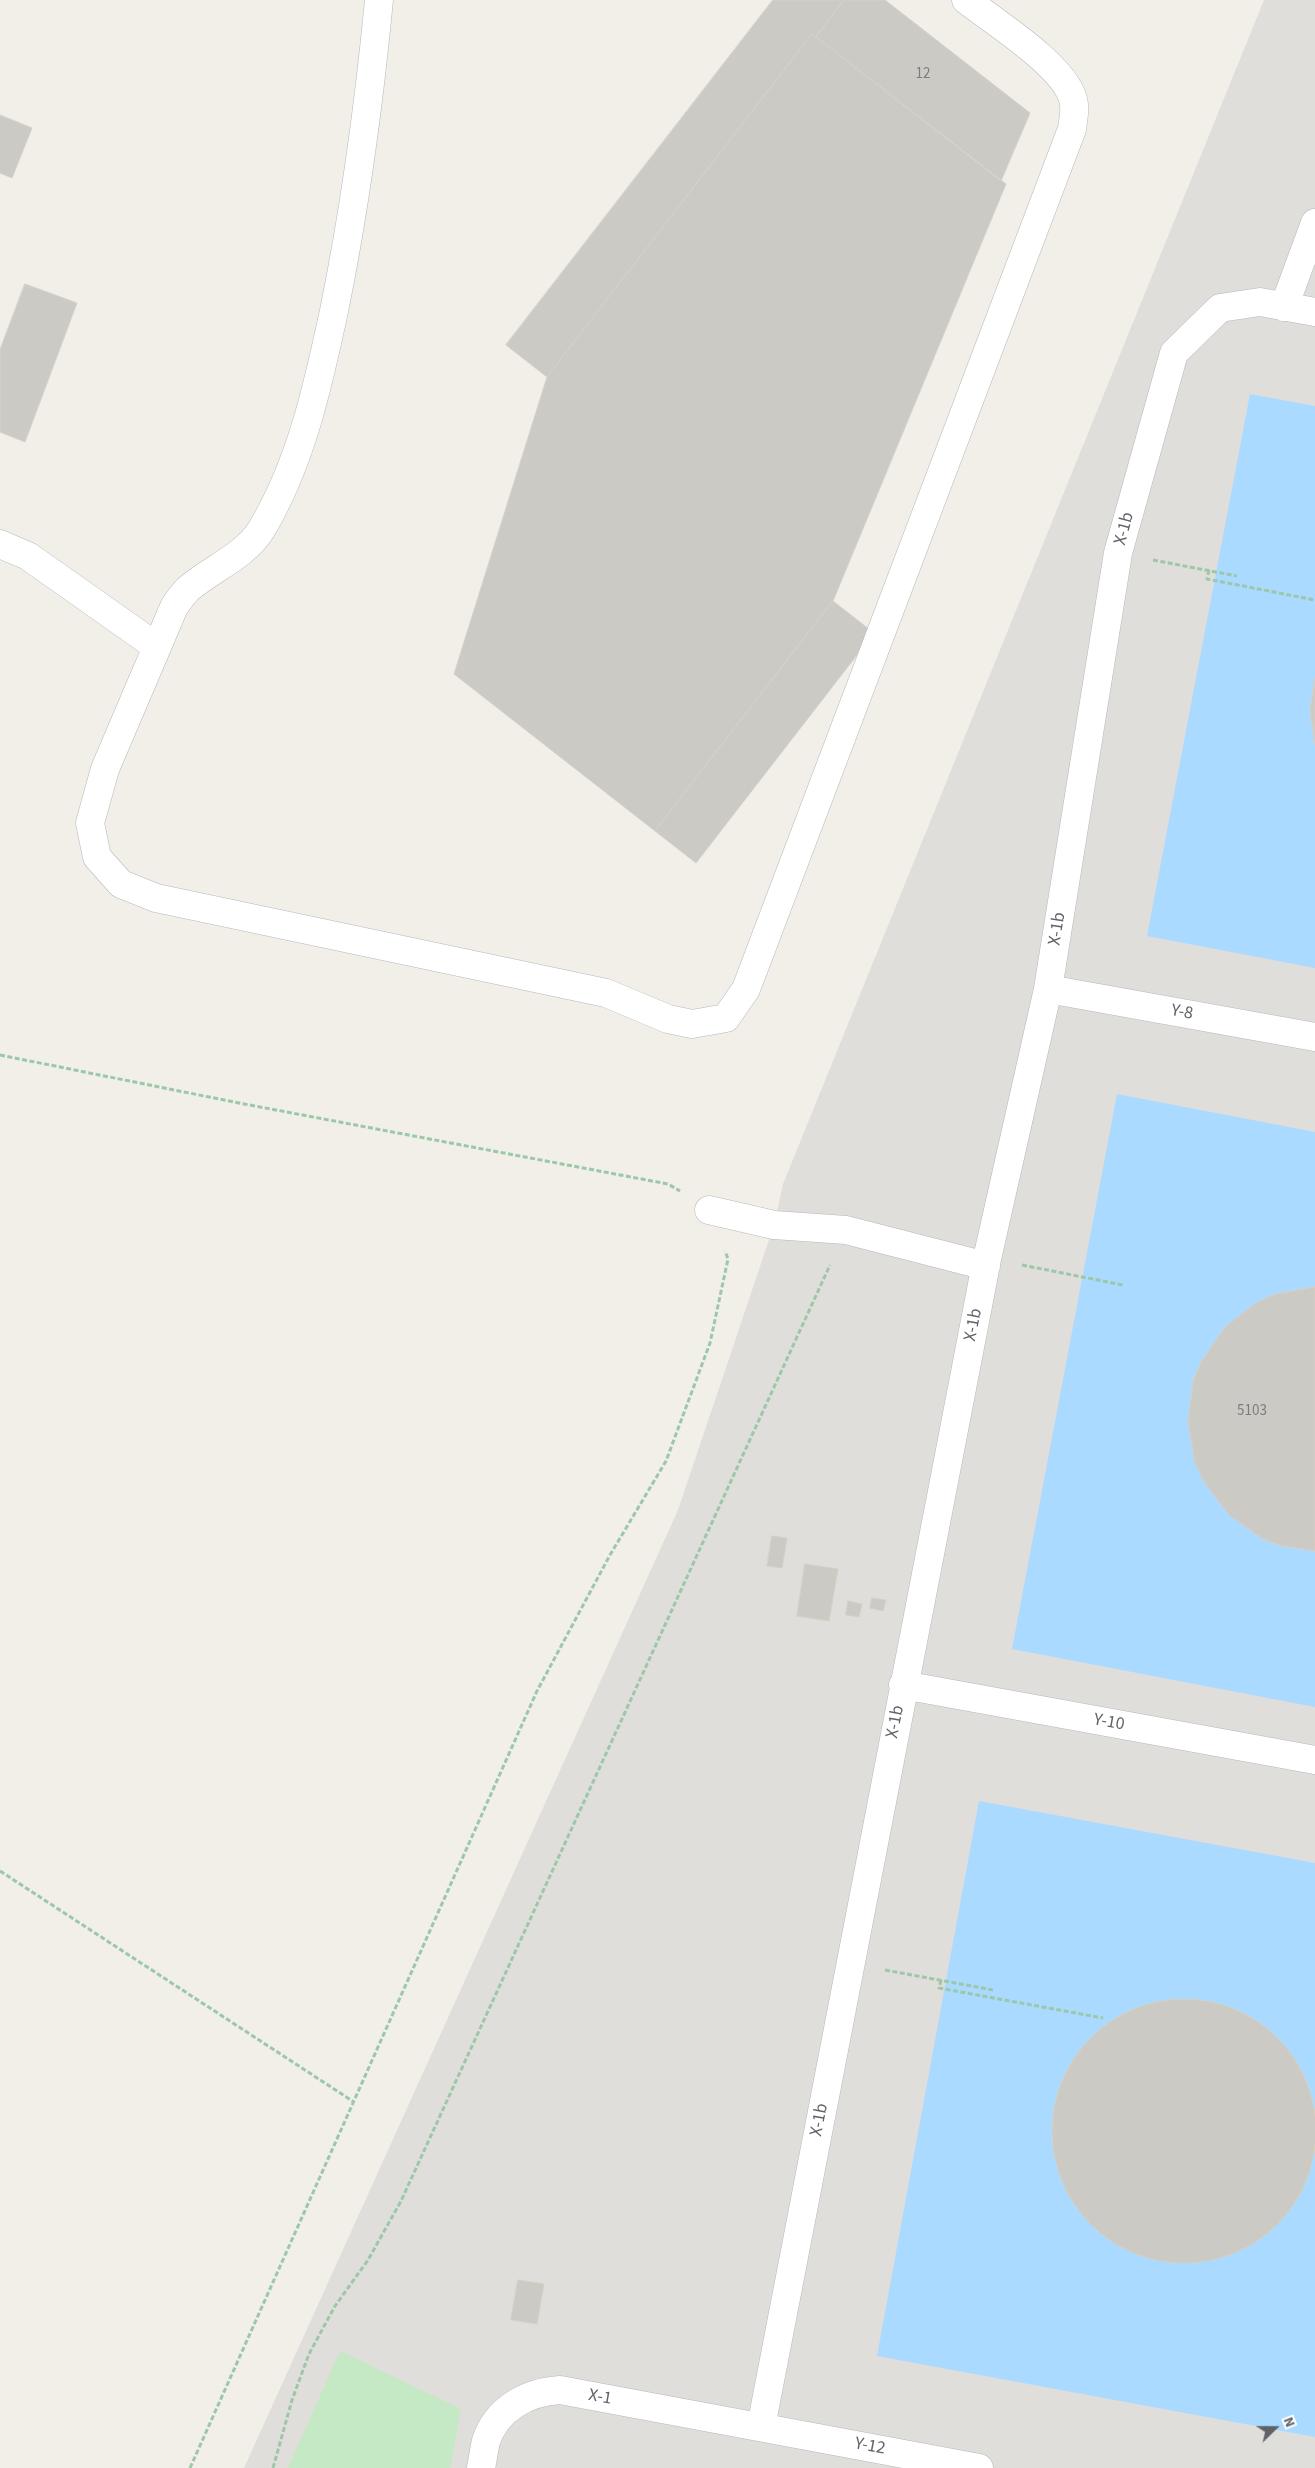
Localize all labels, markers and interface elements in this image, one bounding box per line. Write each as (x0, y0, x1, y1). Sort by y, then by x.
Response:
house number: 12 (916, 66, 930, 84)
street label: X-1b (1110, 510, 1140, 548)
street label: X-1b (1045, 911, 1071, 947)
street label: Y-8 (1169, 1000, 1195, 1026)
street label: X-1b (960, 1307, 988, 1343)
house number: 5103 (1237, 1403, 1267, 1421)
street label: X-1b (882, 1704, 910, 1740)
street label: Y-10 (1092, 1710, 1126, 1736)
street label: X-1b (806, 2102, 834, 2138)
street label: X-1 (587, 2385, 613, 2411)
north arrow (1250, 2403, 1300, 2453)
text: N (1278, 2414, 1300, 2430)
street label: Y-12 (853, 2433, 887, 2461)

